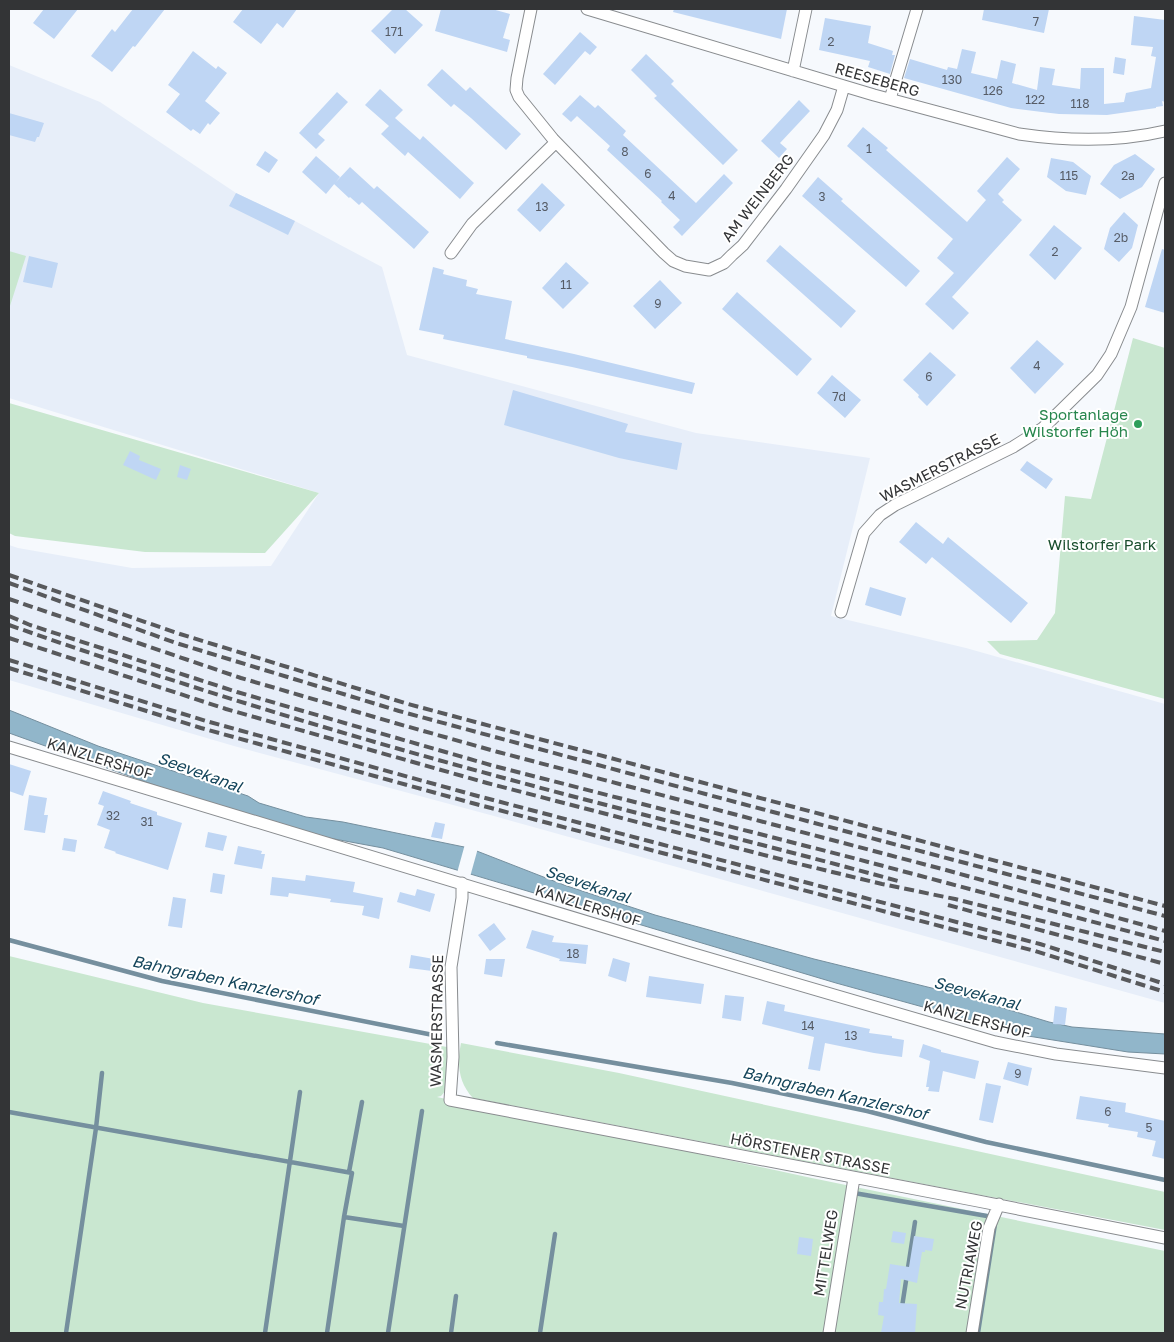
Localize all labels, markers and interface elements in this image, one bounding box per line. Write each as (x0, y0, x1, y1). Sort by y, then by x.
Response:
house number: 7 (1033, 14, 1039, 29)
house number: 171 (385, 24, 403, 39)
house number: 2 (828, 34, 835, 49)
street label: REESEBERG (833, 58, 922, 100)
house number: 130 (942, 72, 962, 87)
house number: 126 (983, 83, 1003, 98)
house number: 122 (1025, 92, 1045, 107)
house number: 118 (1071, 96, 1089, 111)
house number: 1 (866, 141, 872, 156)
house number: 8 (621, 144, 629, 159)
street label: AM WEINBERG (717, 150, 797, 245)
house number: 6 (644, 166, 652, 181)
house number: 115 (1060, 168, 1078, 183)
house number: 2a (1121, 168, 1135, 183)
house number: 4 (668, 188, 676, 203)
house number: 3 (818, 189, 826, 204)
house number: 13 (536, 199, 548, 214)
house number: 2b (1114, 230, 1128, 245)
house number: 2 (1052, 244, 1059, 259)
house number: 11 (560, 277, 572, 292)
house number: 9 (654, 296, 662, 311)
house number: 4 (1033, 358, 1041, 373)
house number: 6 (925, 369, 933, 384)
house number: 7d (832, 389, 846, 404)
place label: Sportanlage Wilstorfer Höh (1022, 405, 1128, 440)
marker: Sportanlage Wilstorfer Höh (1132, 418, 1144, 430)
street label: WASMERSTRASSE (876, 429, 1003, 505)
park label: Wilstorfer Park (1048, 535, 1157, 553)
street label: KANZLERSHOF (45, 733, 156, 783)
water label: Seevekanal (155, 747, 246, 797)
house number: 32 (106, 808, 120, 823)
house number: 31 (141, 814, 154, 829)
water label: Seevekanal (543, 861, 634, 907)
street label: KANZLERSHOF (533, 880, 644, 930)
house number: 18 (566, 946, 580, 961)
water label: Bahngraben Kanzlershof (130, 951, 323, 1010)
street label: WASMERSTRASSE (426, 955, 446, 1087)
water label: Seevekanal (932, 972, 1023, 1014)
street label: KANZLERSHOF (922, 996, 1033, 1042)
house number: 14 (801, 1018, 815, 1033)
house number: 13 (845, 1028, 857, 1043)
water label: Bahngraben Kanzlershof (740, 1062, 933, 1125)
house number: 9 (1014, 1066, 1022, 1081)
house number: 6 (1104, 1104, 1112, 1119)
house number: 5 (1146, 1120, 1153, 1135)
street label: HÖRSTENER STRASSE (729, 1129, 892, 1177)
street label: MITTELWEG (809, 1208, 841, 1298)
street label: NUTRIAWEG (951, 1219, 985, 1311)

